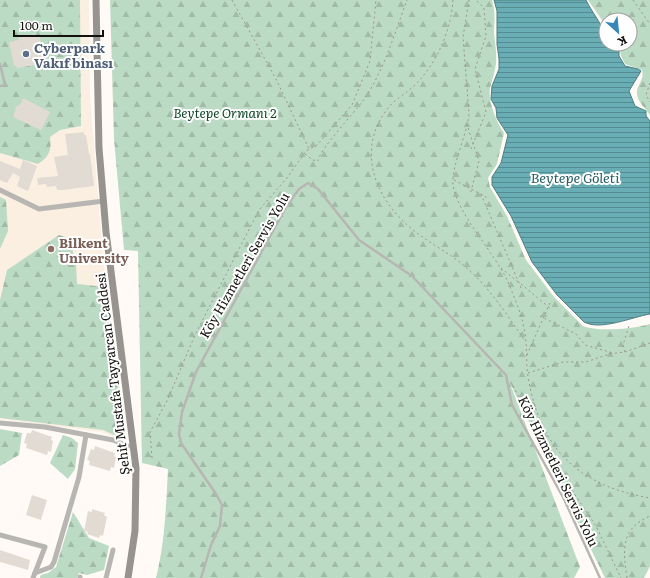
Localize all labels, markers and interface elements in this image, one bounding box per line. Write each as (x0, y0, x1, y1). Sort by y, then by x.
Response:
scale bar (14, 12, 103, 38)
north arrow (598, 12, 638, 52)
text: 100 m (20, 16, 53, 34)
text: K (615, 33, 630, 51)
place label: Cyberpark Vakıf binası (34, 38, 113, 72)
marker: Cyberpark Vakıf binası (21, 49, 31, 59)
park label: Beytepe Ormanı 2 (173, 103, 277, 122)
water label: Beytepe Göleti (531, 167, 620, 187)
street label: Köy Hizmetleri Servis Yolu (194, 188, 294, 342)
place label: Bilkent University (59, 233, 129, 267)
marker: Bilkent University (46, 244, 56, 254)
street label: Şehit Mustafa Tayyarcan Caddesi (90, 271, 134, 476)
street label: Köy Hizmetleri Servis Yolu (514, 392, 604, 550)

